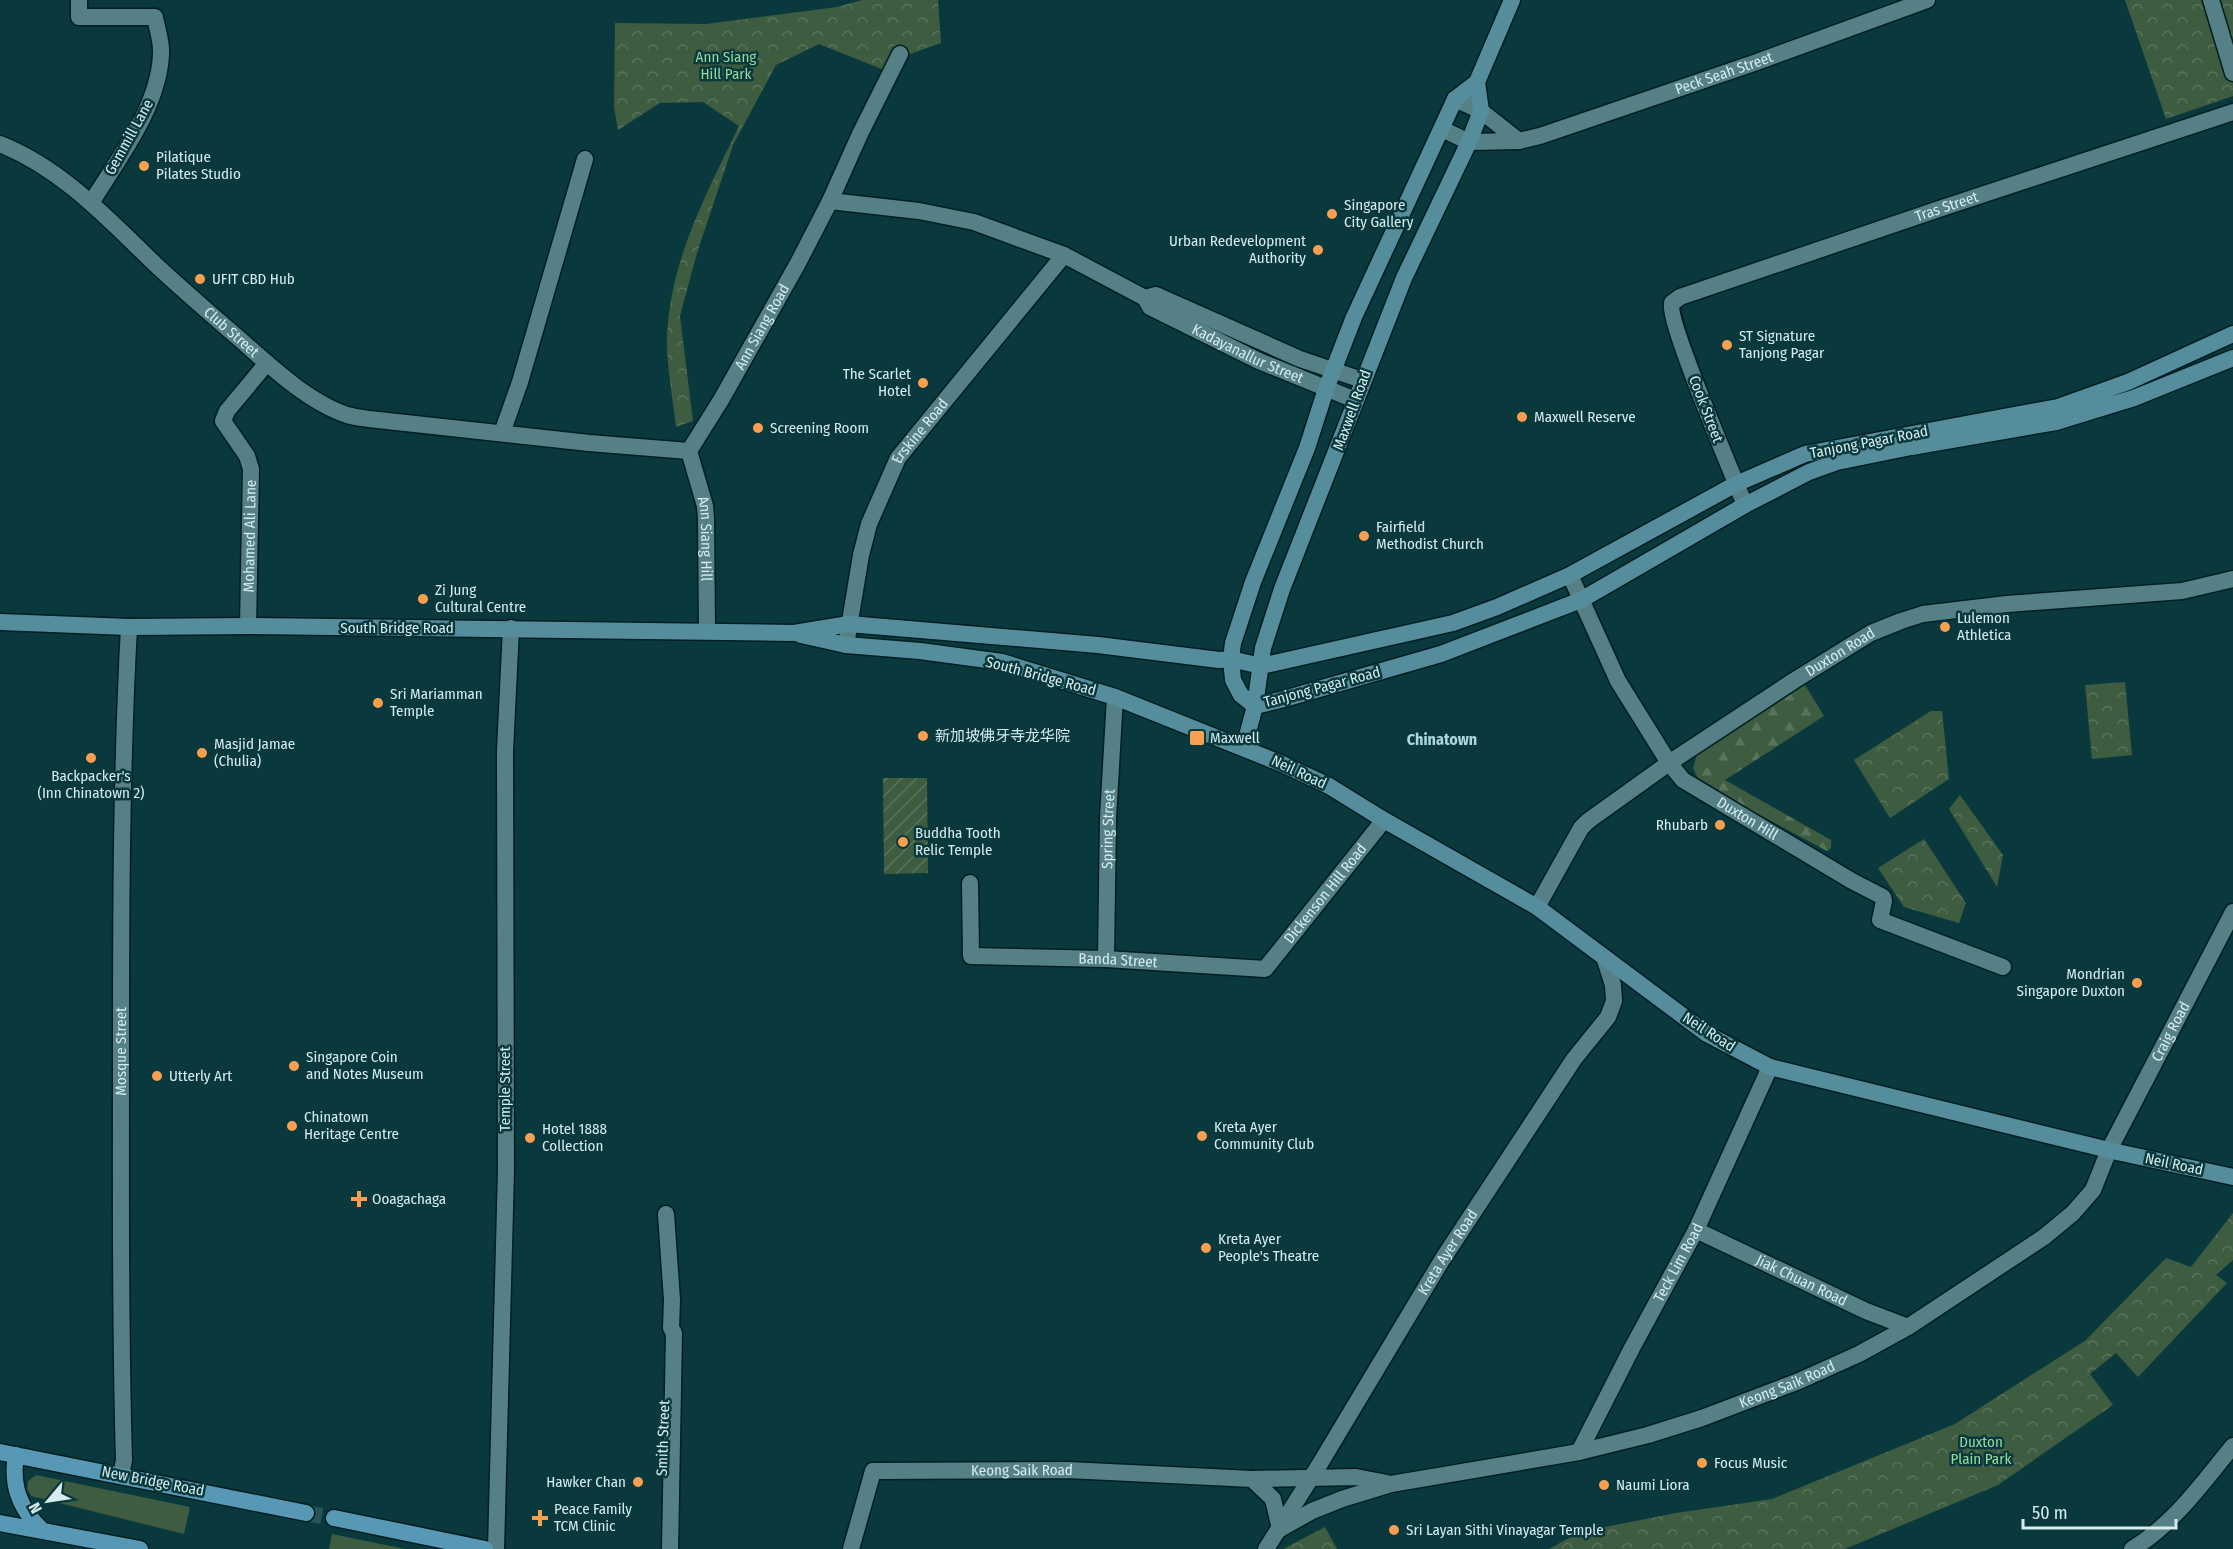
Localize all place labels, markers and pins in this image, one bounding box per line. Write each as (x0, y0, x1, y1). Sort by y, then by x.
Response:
place label: Pilatique Pilates Studio (156, 148, 241, 183)
marker: Pilatique Pilates Studio (137, 159, 151, 173)
place label: Singapore City Gallery (1344, 196, 1414, 231)
marker: Singapore City Gallery (1325, 207, 1339, 221)
place label: Urban Redevelopment Authority (1169, 232, 1306, 267)
marker: Urban Redevelopment Authority (1311, 243, 1325, 257)
place label: UFIT CBD Hub (212, 270, 295, 288)
marker: UFIT CBD Hub (193, 272, 207, 286)
place label: ST Signature Tanjong Pagar (1739, 327, 1825, 362)
marker: ST Signature Tanjong Pagar (1720, 338, 1734, 352)
place label: The Scarlet Hotel (843, 365, 911, 400)
marker: The Scarlet Hotel (916, 376, 930, 390)
place label: Maxwell Reserve (1534, 408, 1636, 426)
marker: Maxwell Reserve (1515, 410, 1529, 424)
place label: Screening Room (770, 419, 869, 437)
marker: Screening Room (751, 421, 765, 435)
place label: Fairfield Methodist Church (1376, 518, 1484, 553)
marker: Fairfield Methodist Church (1357, 529, 1371, 543)
place label: Zi Jung Cultural Centre (435, 581, 526, 616)
marker: Zi Jung Cultural Centre (416, 592, 430, 606)
place label: Lulemon Athletica (1957, 609, 2011, 644)
marker: Lulemon Athletica (1938, 620, 1952, 634)
place label: Sri Mariamman Temple (390, 685, 483, 720)
marker: Sri Mariamman Temple (371, 696, 385, 710)
place label: 新加坡佛牙寺龙华院 (935, 727, 1070, 745)
marker: 新加坡佛牙寺龙华院 (916, 729, 930, 743)
marker: Maxwell (1188, 729, 1206, 747)
place label: Maxwell (1210, 729, 1260, 747)
place label: Masjid Jamae (Chulia) (214, 735, 295, 770)
marker: Masjid Jamae (Chulia) (195, 746, 209, 760)
marker: Backpacker's (Inn Chinatown 2) (84, 751, 98, 765)
place label: Backpacker's (Inn Chinatown 2) (38, 767, 144, 802)
place label: Rhubarb (1656, 816, 1708, 834)
marker: Rhubarb (1713, 818, 1727, 832)
place label: Buddha Tooth Relic Temple (915, 824, 1001, 859)
marker: Buddha Tooth Relic Temple (896, 835, 910, 849)
place label: Mondrian Singapore Duxton (2017, 965, 2125, 1000)
marker: Mondrian Singapore Duxton (2130, 976, 2144, 990)
place label: Singapore Coin and Notes Museum (306, 1048, 424, 1083)
marker: Singapore Coin and Notes Museum (287, 1059, 301, 1073)
place label: Utterly Art (169, 1067, 232, 1085)
marker: Utterly Art (150, 1069, 164, 1083)
place label: Chinatown Heritage Centre (304, 1108, 399, 1143)
place label: Kreta Ayer Community Club (1214, 1118, 1314, 1153)
marker: Chinatown Heritage Centre (285, 1119, 299, 1133)
place label: Hotel 1888 Collection (542, 1120, 607, 1155)
marker: Kreta Ayer Community Club (1195, 1129, 1209, 1143)
marker: Hotel 1888 Collection (523, 1131, 537, 1145)
marker: Ooagachaga (350, 1190, 368, 1208)
place label: Ooagachaga (372, 1190, 446, 1208)
place label: Kreta Ayer People's Theatre (1218, 1230, 1319, 1265)
marker: Kreta Ayer People's Theatre (1199, 1241, 1213, 1255)
place label: Focus Music (1714, 1454, 1788, 1472)
marker: Focus Music (1695, 1456, 1709, 1470)
place label: Hawker Chan (546, 1473, 626, 1491)
marker: Hawker Chan (631, 1475, 645, 1489)
place label: Naumi Liora (1616, 1476, 1690, 1494)
marker: Naumi Liora (1597, 1478, 1611, 1492)
place label: Peace Family TCM Clinic (554, 1500, 632, 1535)
marker: Peace Family TCM Clinic (531, 1509, 549, 1527)
place label: Sri Layan Sithi Vinayagar Temple (1406, 1521, 1604, 1539)
marker: Sri Layan Sithi Vinayagar Temple (1387, 1523, 1401, 1537)

